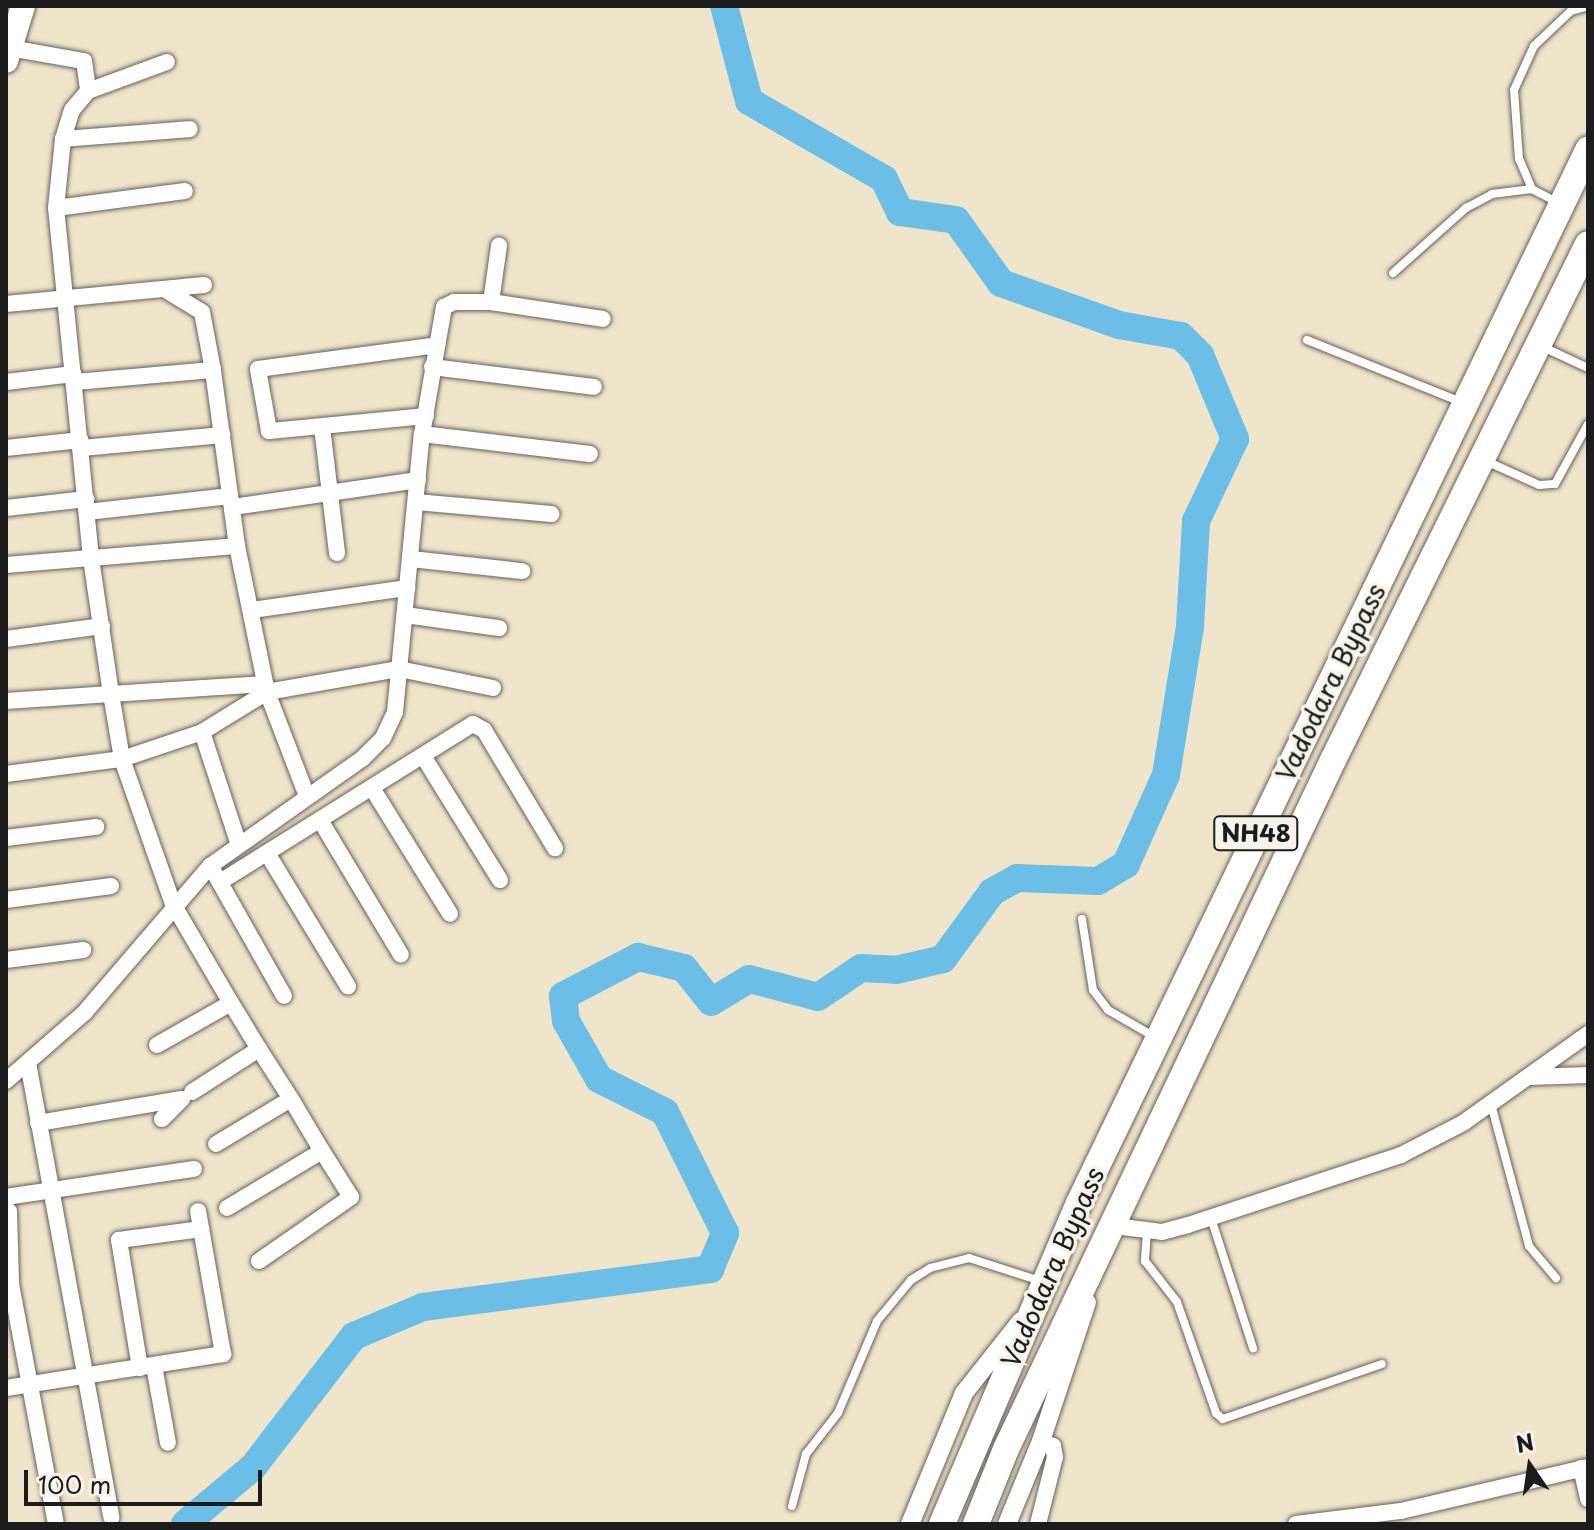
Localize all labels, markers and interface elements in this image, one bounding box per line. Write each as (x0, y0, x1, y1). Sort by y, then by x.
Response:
street label: Vadodara Bypass (1269, 578, 1391, 786)
road number: NH48 (1212, 813, 1300, 853)
street label: Vadodara Bypass (994, 1162, 1110, 1372)
text: N (1512, 1424, 1537, 1460)
north arrow (1490, 1426, 1570, 1506)
scale bar (28, 1454, 266, 1504)
text: 100 m (38, 1466, 111, 1502)

